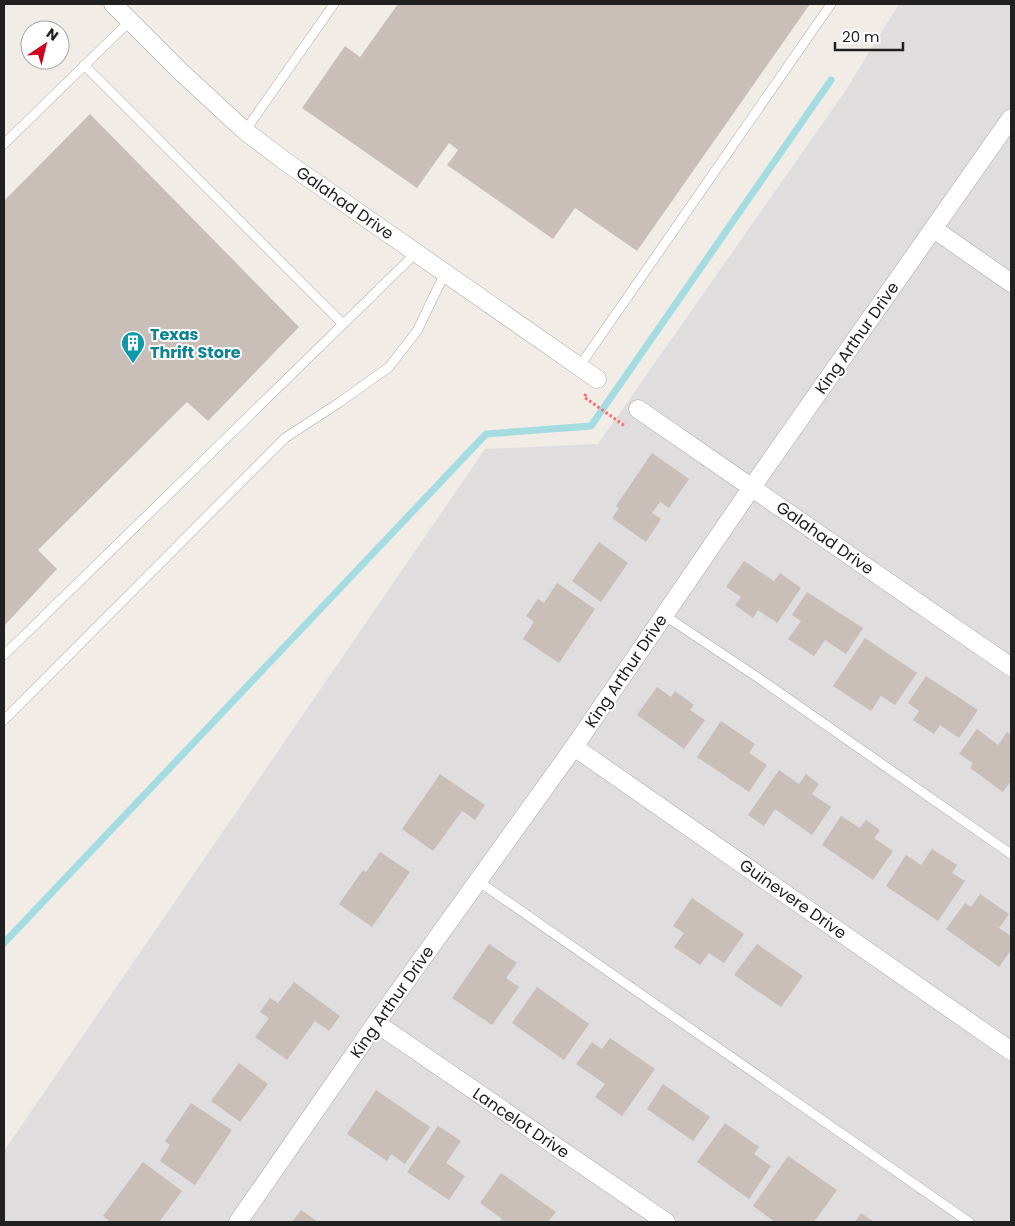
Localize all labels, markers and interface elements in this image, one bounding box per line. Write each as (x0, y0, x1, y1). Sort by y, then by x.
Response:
north arrow (20, 20, 70, 70)
scale bar (835, 20, 902, 52)
text: N (42, 23, 63, 46)
text: 20 m (842, 26, 880, 47)
street label: Galahad Drive (292, 161, 398, 245)
street label: King Arthur Drive (810, 277, 904, 399)
place label: Texas Thrift Store (150, 323, 241, 364)
building icon: Texas Thrift Store (120, 330, 146, 364)
street label: Galahad Drive (772, 496, 878, 580)
street label: King Arthur Drive (579, 610, 673, 732)
street label: Guinevere Drive (735, 853, 851, 945)
street label: King Arthur Drive (345, 941, 439, 1063)
street label: Lancelot Drive (468, 1082, 574, 1164)

